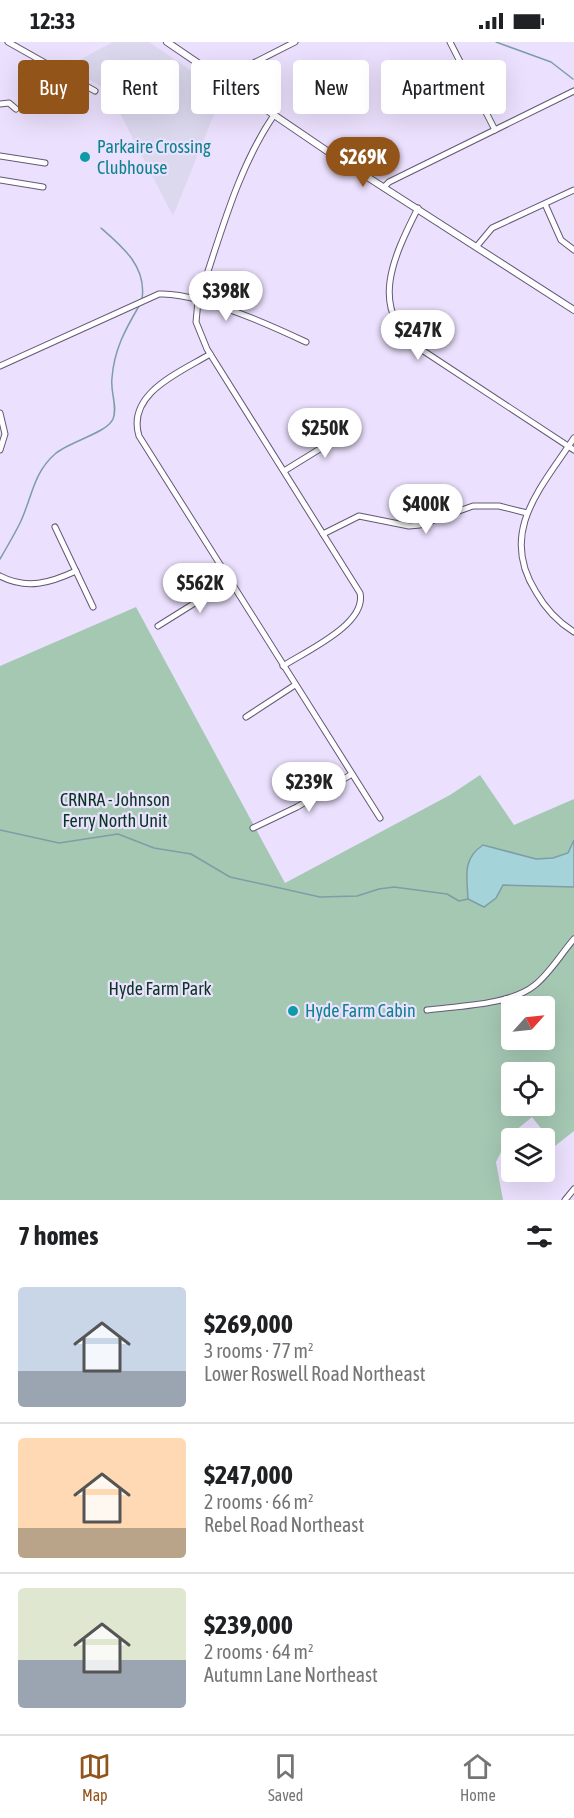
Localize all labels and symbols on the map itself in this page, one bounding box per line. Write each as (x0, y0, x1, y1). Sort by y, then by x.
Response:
place label: Parkaire Crossing Clubhouse (97, 136, 211, 178)
pin: $269K (321, 137, 405, 188)
marker: Parkaire Crossing Clubhouse (78, 150, 92, 164)
pin: $398K (184, 271, 268, 322)
pin: $247K (376, 310, 460, 361)
pin: $250K (283, 408, 367, 459)
pin: $400K (384, 484, 468, 535)
pin: $562K (158, 563, 242, 614)
pin: $239K (267, 762, 351, 813)
park label: CRNRA - Johnson Ferry North Unit (60, 789, 170, 831)
park label: Hyde Farm Park (109, 978, 212, 999)
north arrow (501, 996, 555, 1050)
place label: Hyde Farm Cabin (305, 1000, 416, 1021)
marker: Hyde Farm Cabin (286, 1004, 300, 1018)

